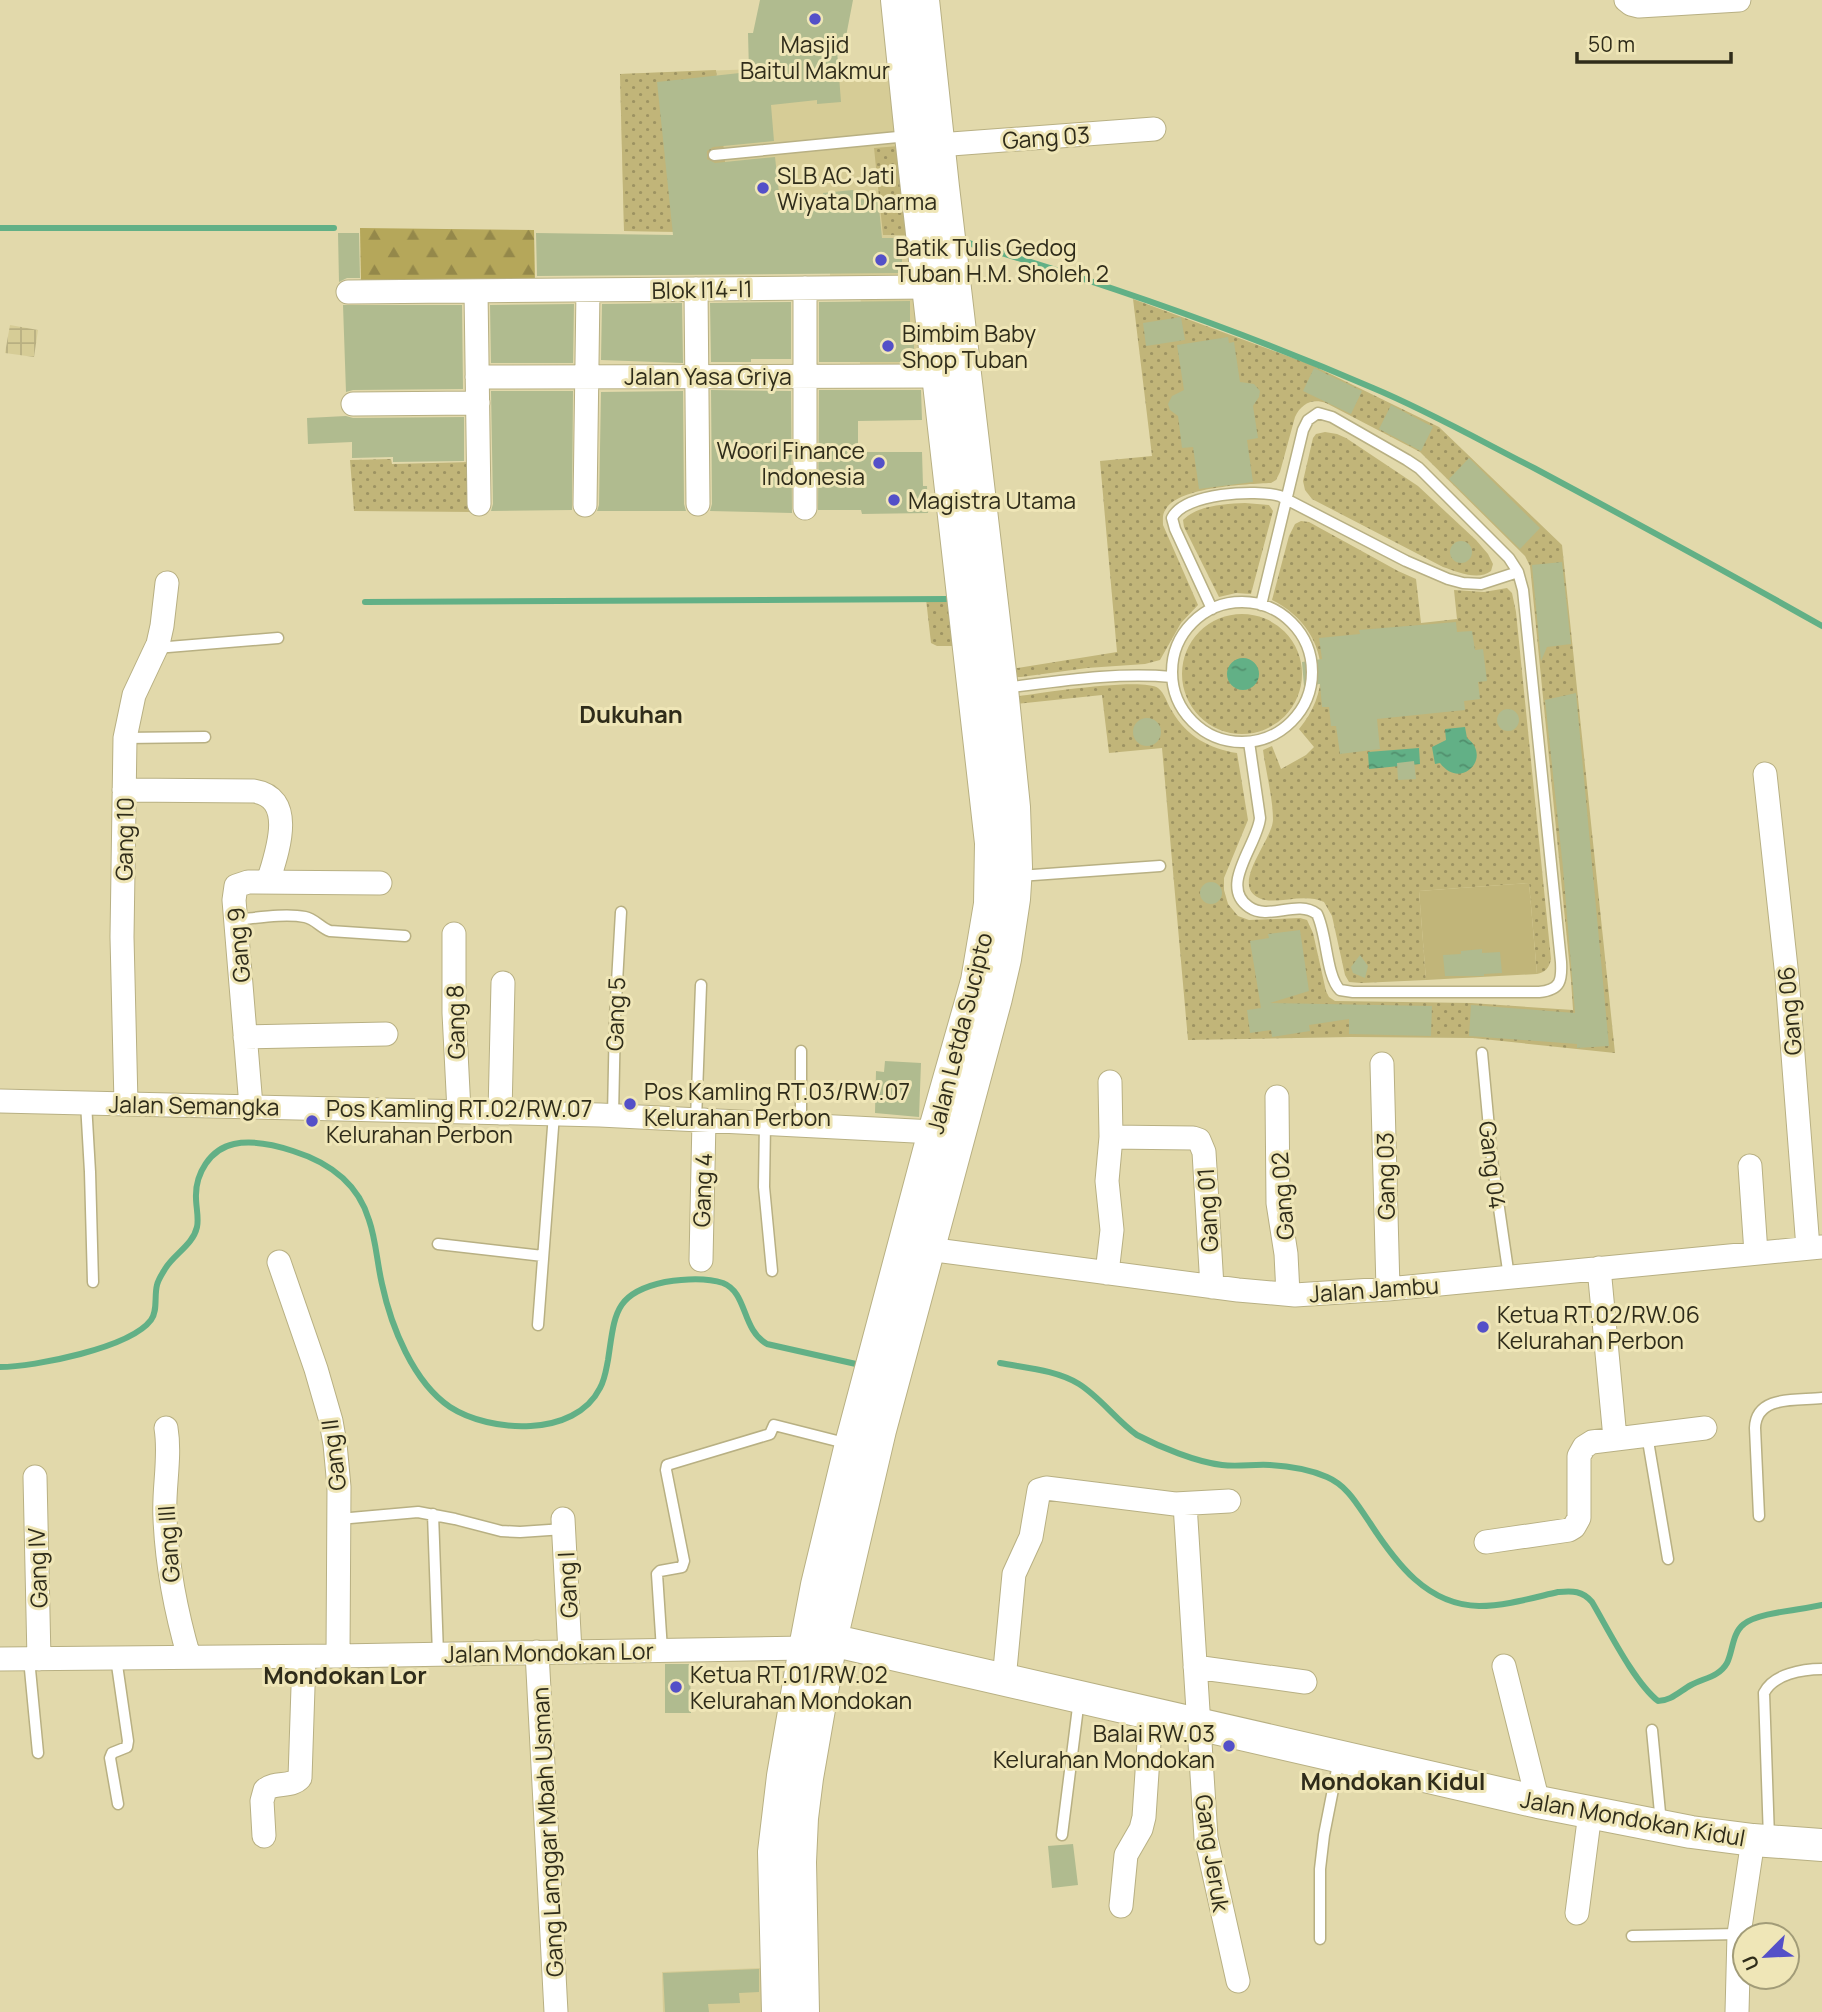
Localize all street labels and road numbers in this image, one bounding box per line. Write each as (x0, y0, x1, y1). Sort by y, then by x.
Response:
street label: Gang 03 (1001, 118, 1091, 156)
street label: Blok I14-I1 (651, 272, 753, 306)
street label: Jalan Yasa Griya (624, 360, 792, 392)
street label: Gang 10 (107, 797, 141, 881)
street label: Gang 9 (219, 906, 257, 984)
street label: Jalan Letda Sucipto (919, 929, 999, 1137)
street label: Gang 06 (1769, 965, 1809, 1057)
street label: Gang 5 (598, 976, 632, 1052)
street label: Gang 8 (438, 985, 472, 1059)
street label: Jalan Semangka (108, 1088, 280, 1122)
street label: Gang 04 (1472, 1119, 1514, 1211)
street label: Gang 03 (1368, 1132, 1402, 1220)
street label: Gang 02 (1263, 1151, 1301, 1241)
street label: Gang 4 (685, 1152, 719, 1228)
street label: Gang 01 (1189, 1167, 1225, 1253)
street label: Jalan Jambu (1308, 1269, 1440, 1309)
street label: Gang II (313, 1418, 353, 1492)
street label: Gang III (149, 1504, 187, 1584)
street label: Gang IV (20, 1527, 54, 1609)
street label: Gang I (549, 1551, 585, 1619)
street label: Jalan Mondokan Lor (444, 1634, 654, 1670)
street label: Gang Langgar Mbah Usman (523, 1686, 571, 1978)
street label: Jalan Mondokan Kidul (1518, 1782, 1748, 1854)
street label: Gang Jeruk (1188, 1792, 1238, 1915)

